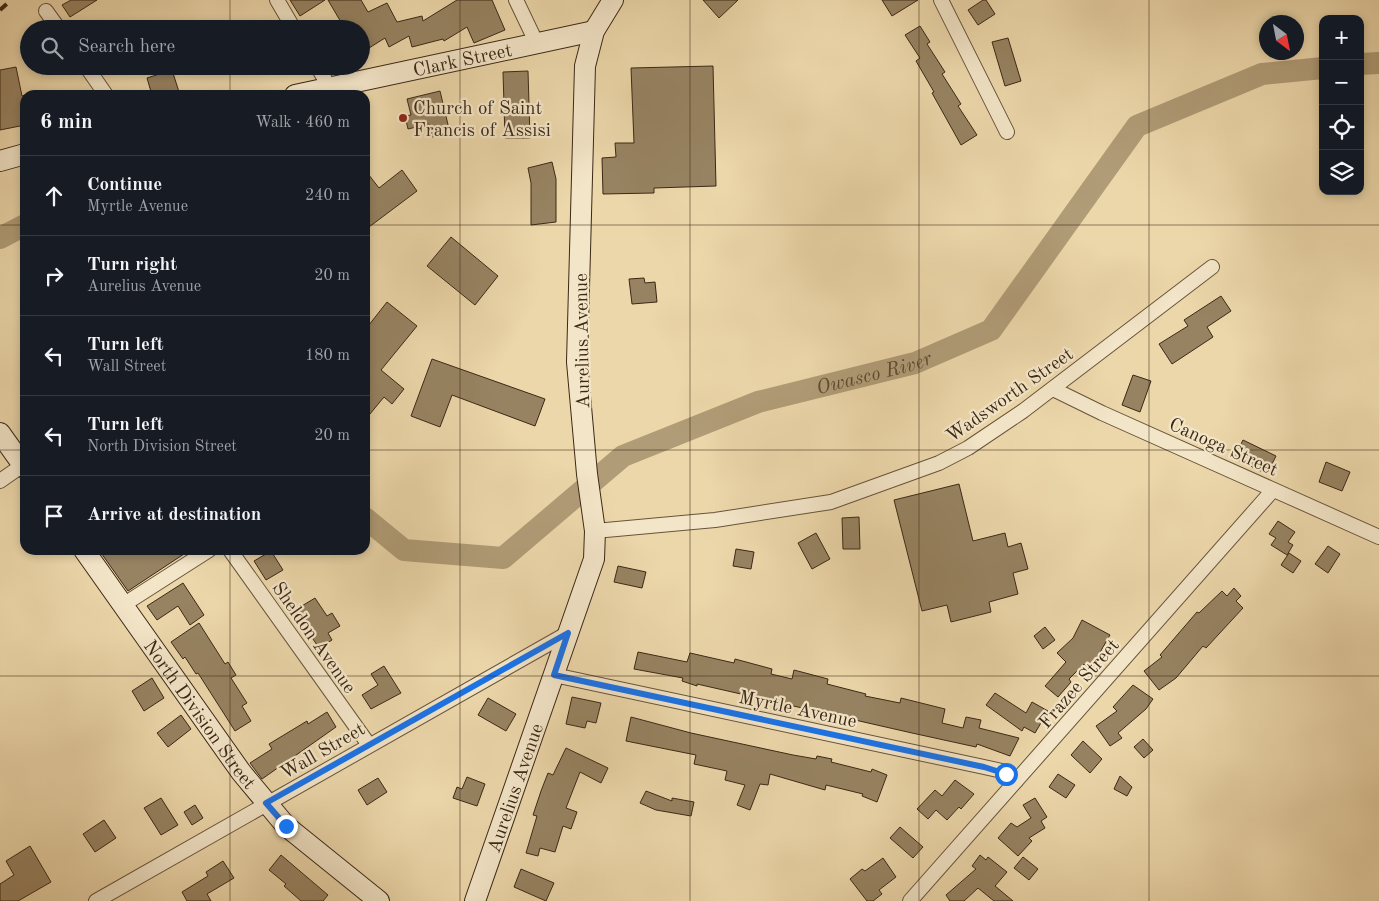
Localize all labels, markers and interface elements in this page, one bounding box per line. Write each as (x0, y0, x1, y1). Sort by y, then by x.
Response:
north arrow (1259, 15, 1304, 60)
map controls (1319, 15, 1364, 195)
button: + (1319, 15, 1364, 60)
search box (20, 20, 370, 75)
icon: search (38, 34, 66, 62)
text: Search here (78, 38, 175, 57)
street label: Clark Street (412, 42, 514, 81)
button: − (1319, 60, 1364, 105)
place label: Church of Saint Francis of Assisi (413, 100, 551, 141)
button: locate (1319, 105, 1364, 150)
text: 6 min (40, 112, 93, 133)
marker: Church of Saint Francis of Assisi (397, 112, 409, 124)
text: Walk · 460 m (255, 115, 350, 131)
button: layers (1319, 150, 1364, 195)
text: Continue (87, 176, 162, 195)
icon: ahead (40, 182, 68, 210)
text: 240 m (305, 188, 350, 204)
text: Myrtle Avenue (87, 199, 188, 215)
text: Turn right (87, 256, 177, 275)
icon: right (40, 262, 68, 290)
text: 20 m (314, 268, 350, 284)
street label: Aurelius Avenue (573, 273, 594, 409)
text: Aurelius Avenue (87, 279, 201, 295)
text: Turn left (87, 336, 164, 355)
icon: left (40, 342, 68, 370)
street label: Wadsworth Street (944, 345, 1077, 447)
text: 180 m (305, 348, 350, 364)
water label: Owasco River (814, 349, 936, 399)
text: Wall Street (87, 359, 166, 375)
text: Turn left (87, 416, 164, 435)
street label: Canoga Street (1166, 416, 1280, 481)
icon: left (40, 422, 68, 450)
text: 20 m (314, 428, 350, 444)
text: North Division Street (87, 439, 237, 455)
icon: arrive (40, 502, 68, 530)
text: Arrive at destination (87, 506, 261, 525)
street label: Sheldon Avenue (268, 579, 358, 698)
street label: Frazee Street (1036, 636, 1124, 733)
street label: North Division Street (139, 637, 258, 794)
street label: Myrtle Avenue (737, 689, 858, 732)
street label: Wall Street (278, 720, 369, 784)
street label: Aurelius Avenue (486, 721, 548, 856)
route start (995, 763, 1018, 786)
route end (275, 815, 298, 838)

